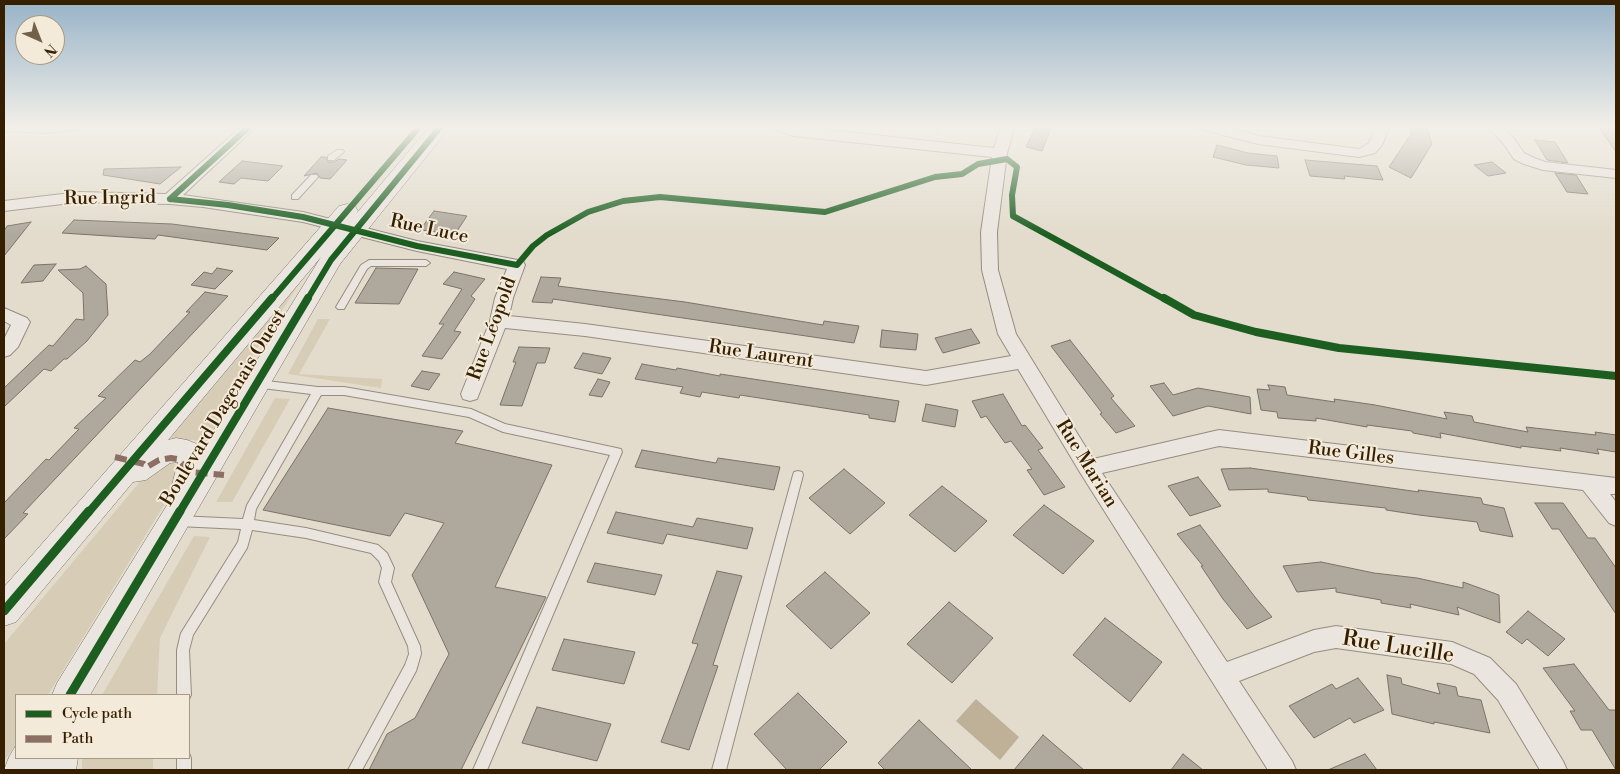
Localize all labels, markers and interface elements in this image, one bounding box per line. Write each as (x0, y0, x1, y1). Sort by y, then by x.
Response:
north arrow (15, 15, 65, 65)
text: N (39, 40, 60, 60)
street label: Rue Ingrid (64, 187, 156, 211)
street label: Rue Luce (387, 211, 471, 249)
street label: Rue Léopold (464, 274, 522, 384)
street label: Boulevard Dagenais Ouest (156, 306, 292, 510)
street label: Rue Laurent (707, 336, 815, 374)
street label: Rue Marian (1050, 416, 1122, 512)
street label: Rue Gilles (1306, 437, 1396, 471)
street label: Rue Lucille (1340, 626, 1456, 670)
legend (15, 694, 190, 759)
text: Cycle path (62, 704, 132, 723)
text: Path (62, 729, 94, 748)

